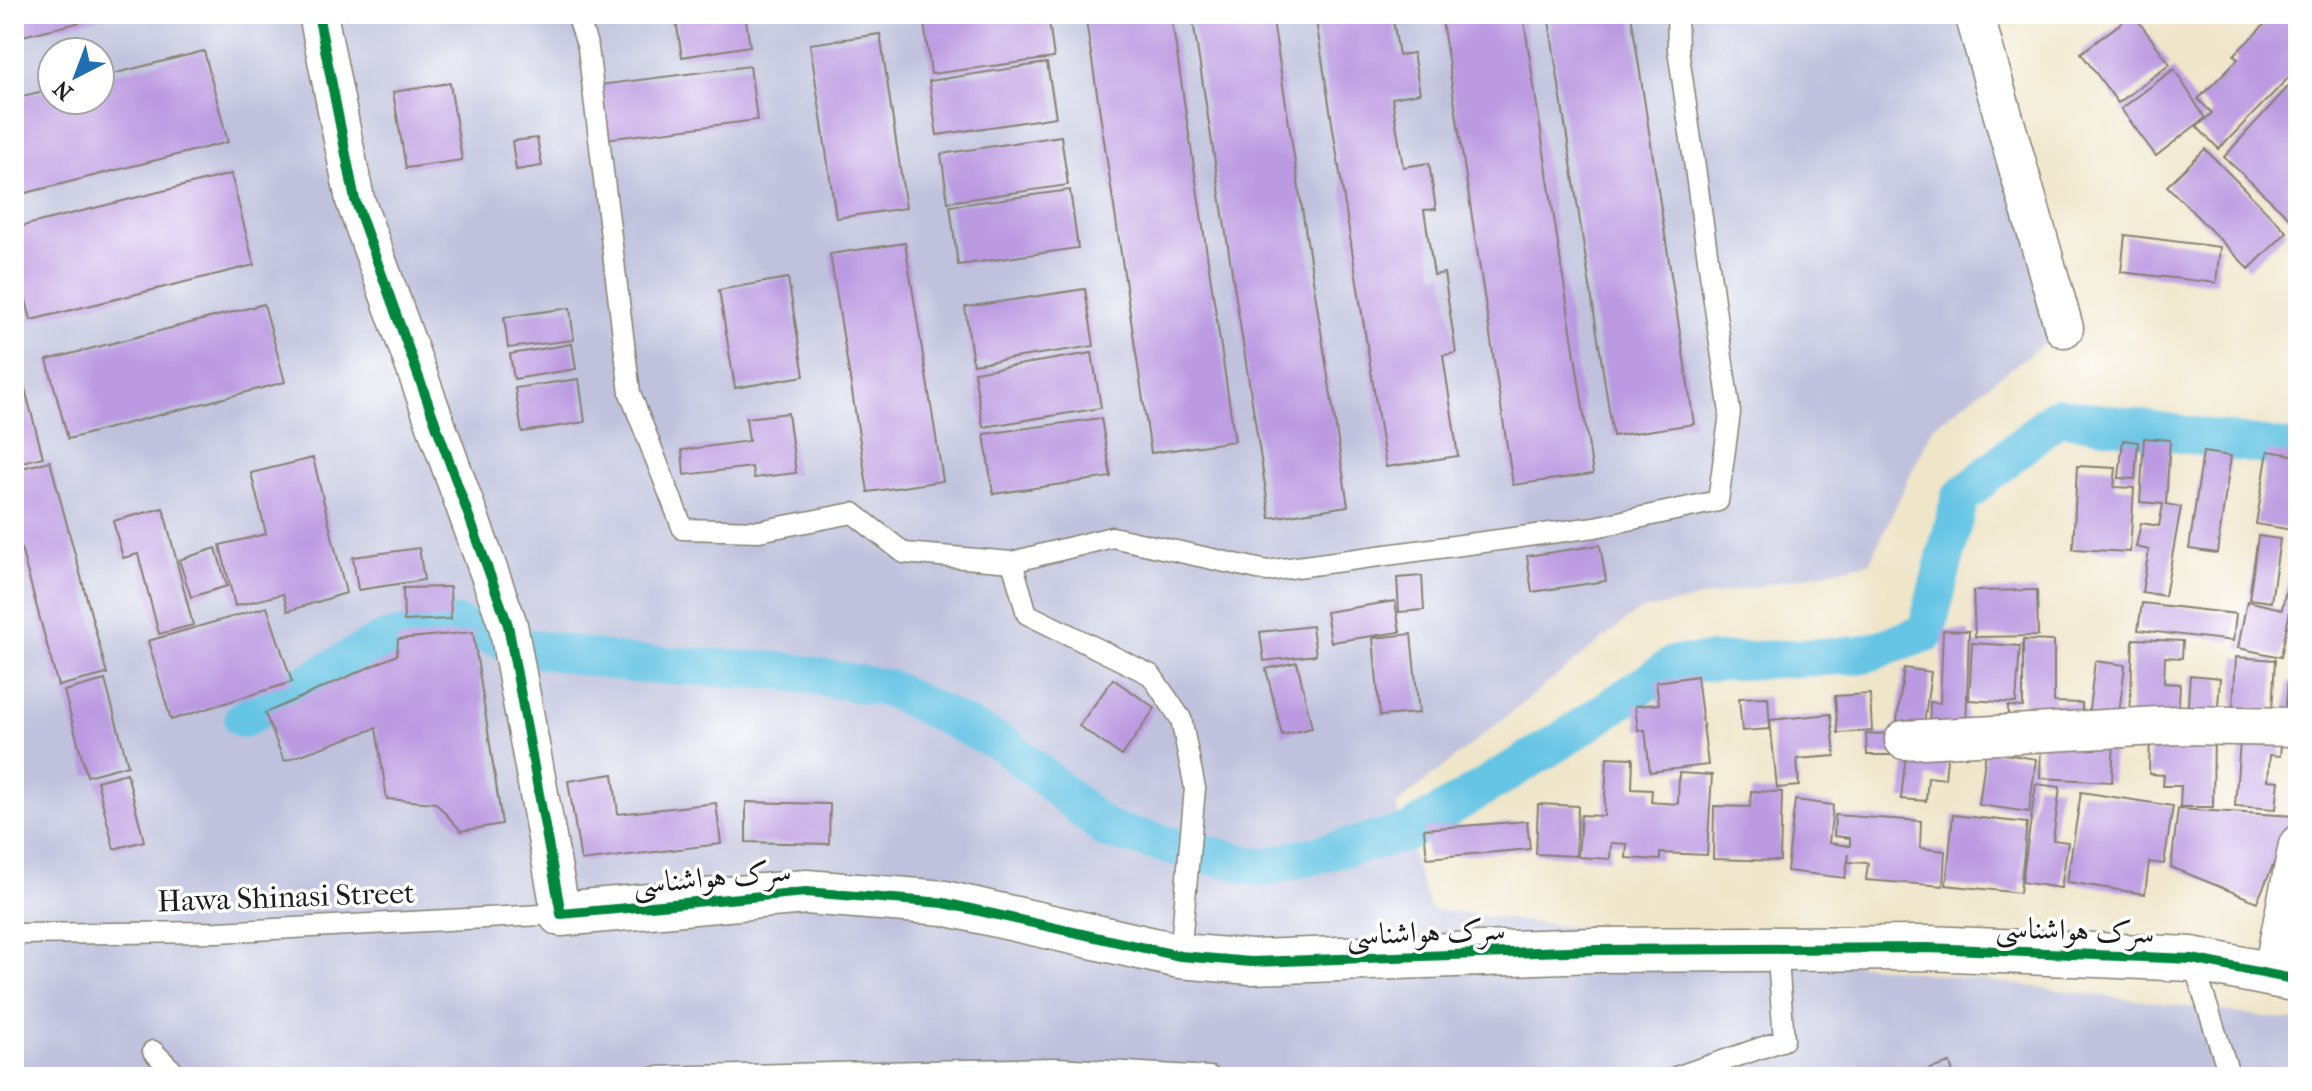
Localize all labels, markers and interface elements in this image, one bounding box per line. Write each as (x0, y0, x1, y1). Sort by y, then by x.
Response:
north arrow (36, 36, 116, 116)
text: N (48, 75, 78, 105)
street label: سرک هواشناسی (631, 853, 793, 905)
street label: Hawa Shinasi Street (157, 876, 416, 919)
street label: سرک هواشناسی (1995, 910, 2155, 954)
street label: سرک هواشناسی (1346, 912, 1506, 956)

